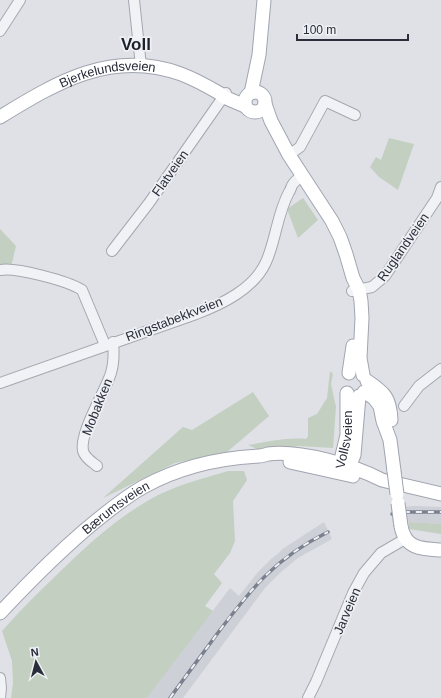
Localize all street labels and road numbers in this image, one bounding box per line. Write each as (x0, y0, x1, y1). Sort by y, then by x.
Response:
street label: Bjerkelundsveien (57, 58, 157, 90)
street label: Flatveien (149, 147, 191, 199)
street label: Ruglandveien (374, 210, 432, 284)
street label: Ringstabekkveien (123, 294, 225, 344)
street label: Mobakken (79, 376, 115, 438)
street label: Vollsveien (332, 411, 355, 469)
street label: Bærumsveien (79, 478, 152, 537)
street label: Jarveien (330, 585, 364, 637)

